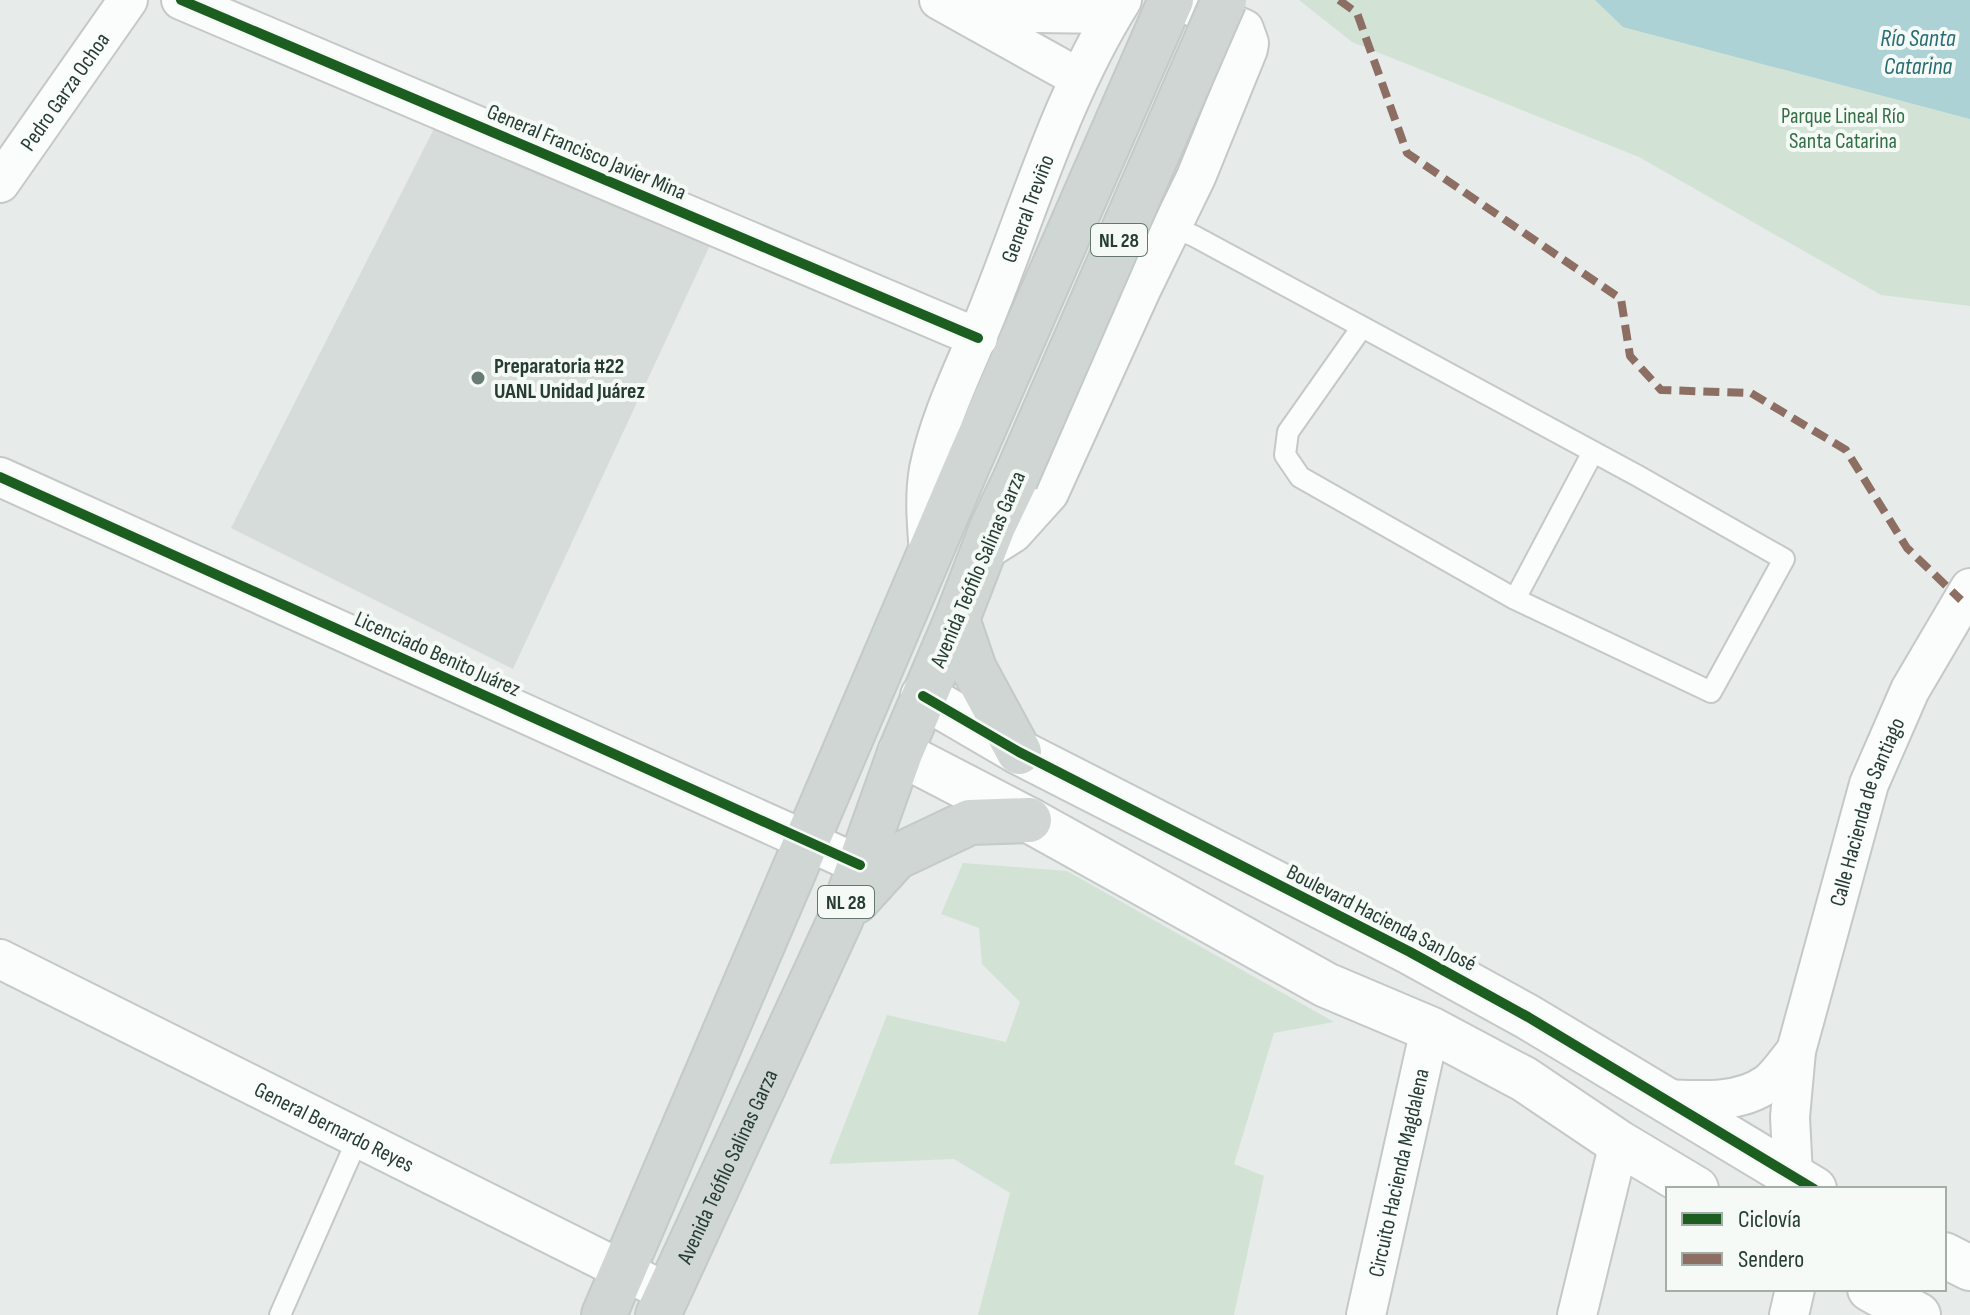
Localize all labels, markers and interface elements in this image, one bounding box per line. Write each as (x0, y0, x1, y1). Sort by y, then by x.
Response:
water label: Río Santa Catarina (1880, 24, 1956, 81)
street label: Pedro Garza Ochoa (15, 28, 116, 156)
street label: General Francisco Javier Mina (483, 98, 690, 207)
park label: Parque Lineal Río Santa Catarina (1781, 103, 1905, 155)
street label: General Treviño (996, 151, 1061, 267)
road number: NL 28 (1091, 224, 1147, 256)
place label: Preparatoria #22 UANL Unidad Juárez (494, 353, 645, 405)
marker: Preparatoria #22 UANL Unidad Juárez (469, 369, 487, 387)
street label: Avenida Teófilo Salinas Garza (924, 467, 1032, 673)
street label: Licenciado Benito Juárez (350, 606, 525, 703)
street label: Calle Hacienda de Santiago (1824, 714, 1911, 909)
street label: Boulevard Hacienda San José (1282, 859, 1481, 978)
road number: NL 28 (818, 886, 874, 918)
street label: Avenida Teófilo Salinas Garza (671, 1065, 784, 1269)
street label: Circuito Hacienda Magdalena (1363, 1066, 1436, 1280)
street label: General Bernardo Reyes (250, 1076, 418, 1179)
legend (1666, 1187, 1946, 1291)
text: Ciclovía (1738, 1205, 1801, 1234)
text: Sendero (1738, 1245, 1804, 1274)

